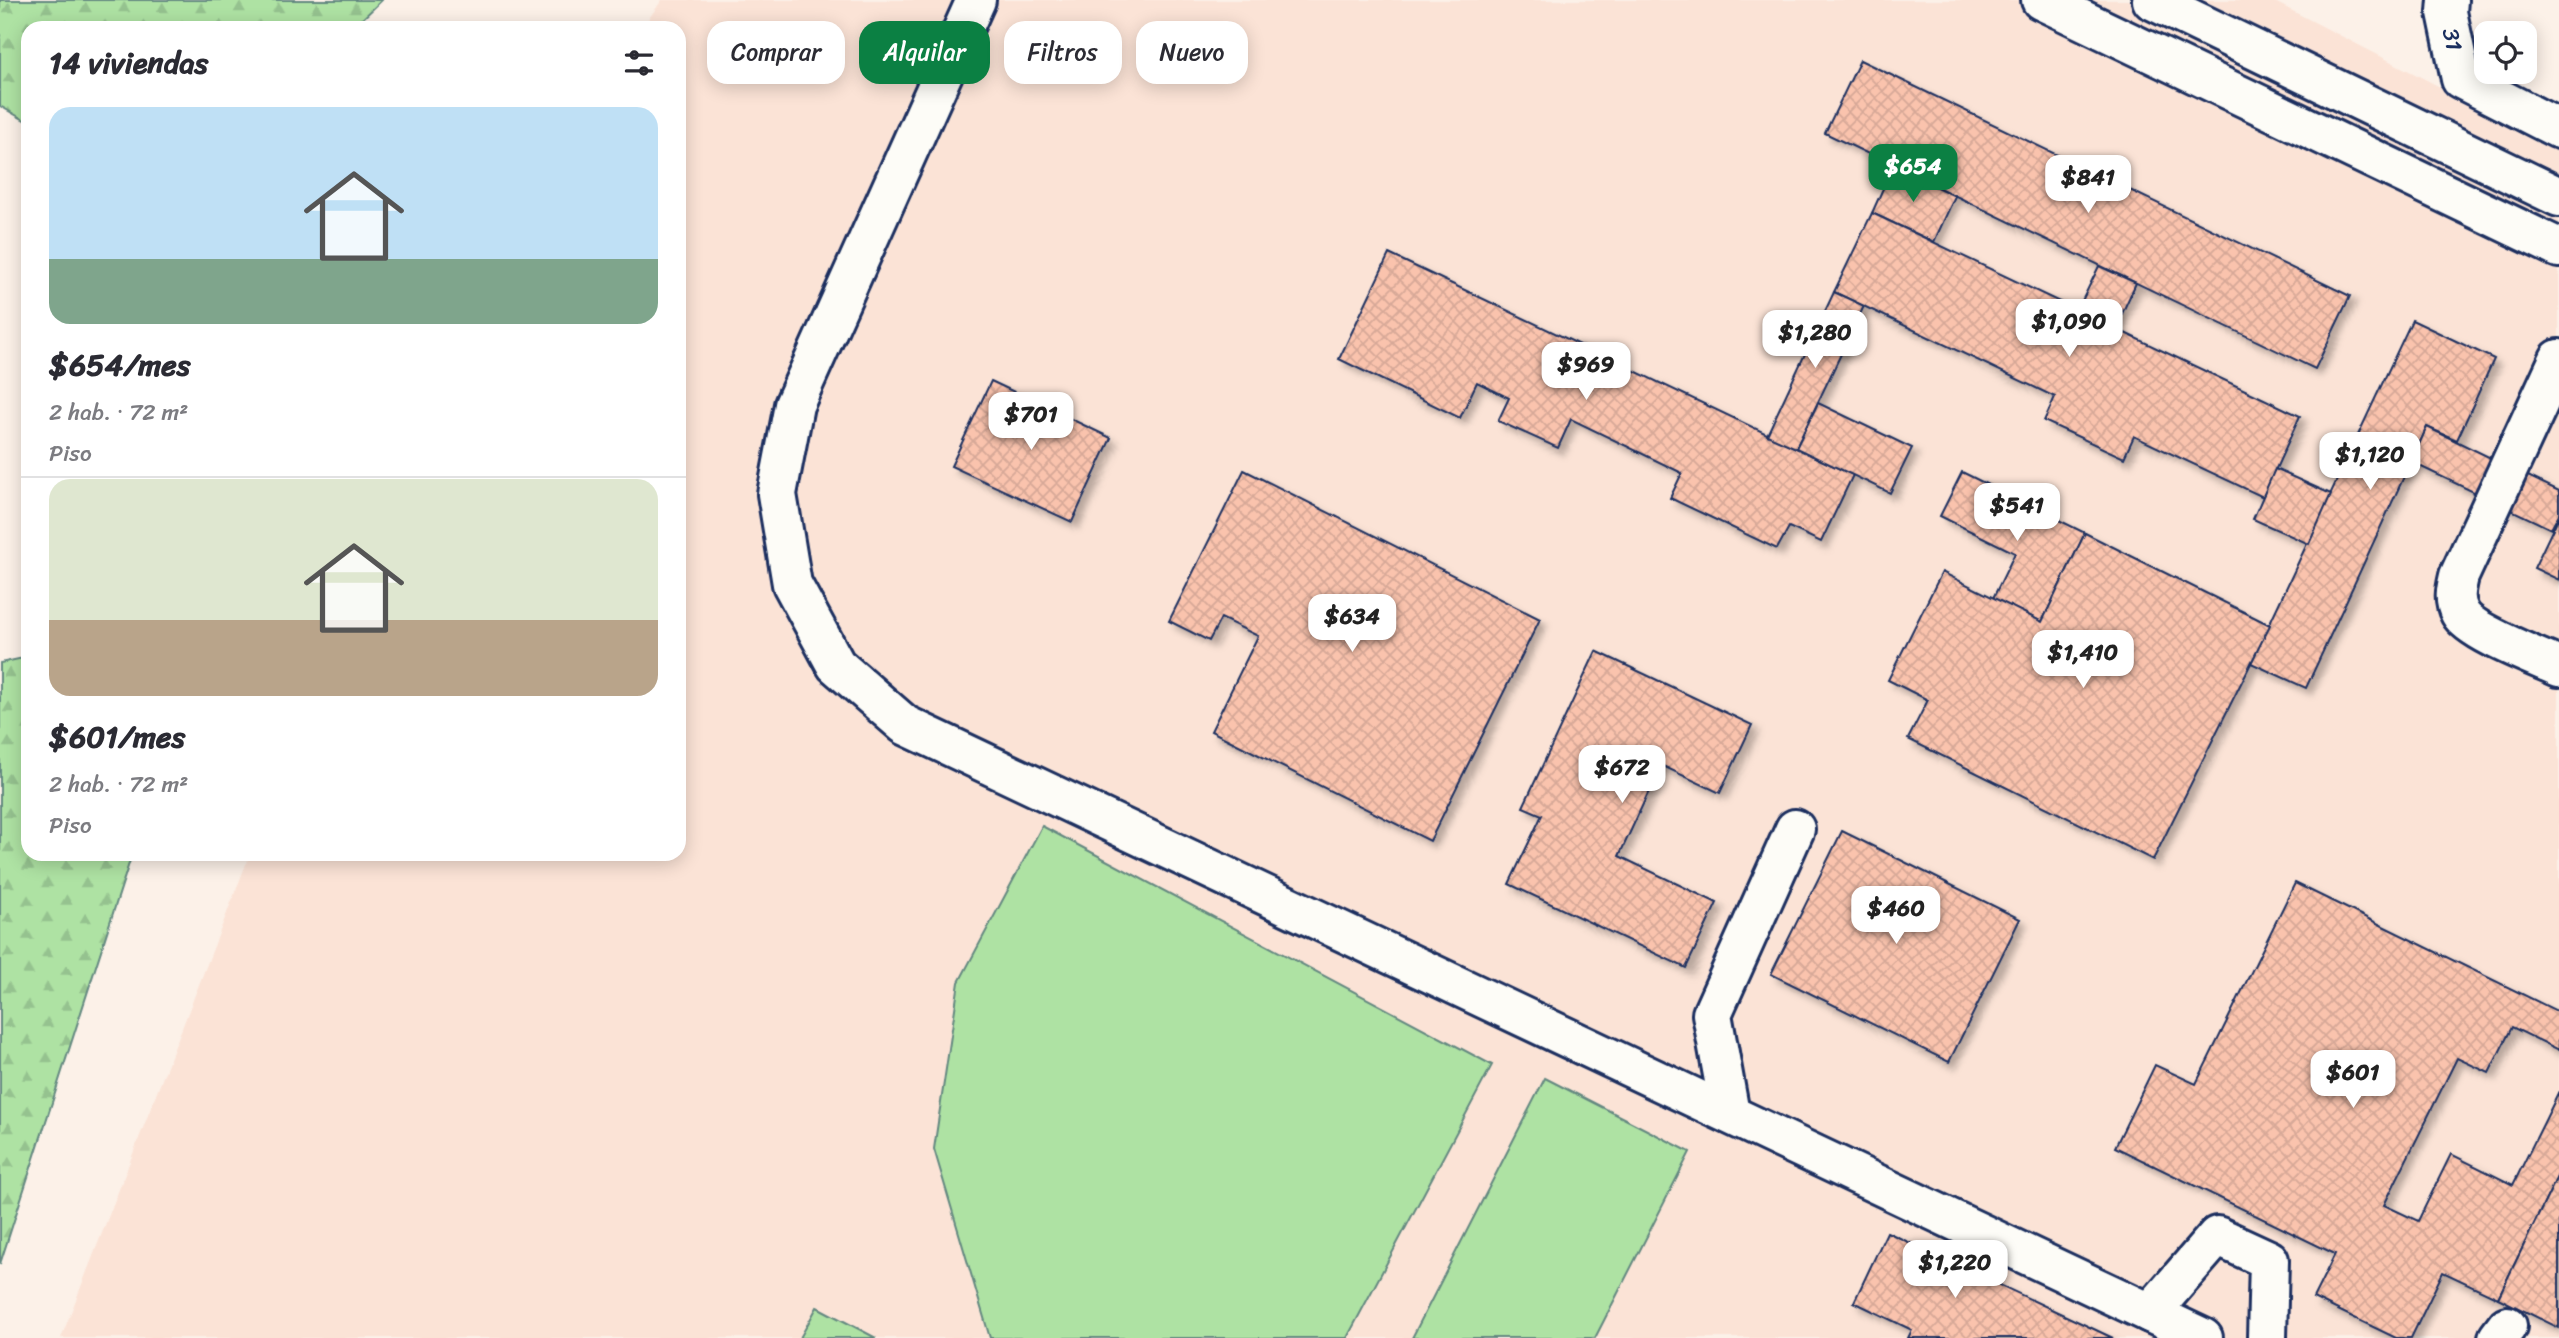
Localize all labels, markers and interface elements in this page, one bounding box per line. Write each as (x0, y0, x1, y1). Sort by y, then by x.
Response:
chip: Comprar (707, 21, 845, 84)
chip: Alquilar (859, 21, 990, 84)
chip: Filtros (1004, 21, 1122, 84)
chip: Nuevo (1136, 21, 1248, 84)
map controls (2474, 21, 2537, 84)
button: locate (2474, 21, 2537, 84)
street label: 31 (2430, 24, 2475, 55)
text: 14 viviendas (49, 36, 208, 90)
icon: filters (620, 44, 658, 82)
pin: $654 (1872, 144, 1954, 204)
text: $654 (1885, 146, 1941, 187)
icon: home (291, 153, 417, 279)
pin: $841 (2047, 156, 2129, 215)
text: $841 (2061, 157, 2115, 198)
pin: $1,090 (2012, 300, 2126, 359)
text: $1,090 (2032, 301, 2106, 342)
pin: $1,280 (1758, 310, 1872, 370)
text: $1,280 (1778, 312, 1852, 353)
text: $654/mes (49, 338, 190, 392)
pin: $969 (1545, 342, 1627, 402)
text: $969 (1558, 344, 1614, 385)
text: 2 hab. · 72 m² (49, 392, 188, 433)
pin: $701 (990, 392, 1072, 452)
text: $701 (1004, 394, 1058, 435)
text: Piso (49, 433, 92, 474)
pin: $1,120 (2313, 433, 2427, 492)
text: $1,120 (2335, 434, 2405, 475)
pin: $541 (1976, 484, 2058, 543)
text: $541 (1990, 485, 2044, 526)
icon: home (291, 525, 417, 651)
pin: $634 (1311, 594, 1393, 654)
text: $634 (1324, 596, 1380, 637)
pin: $1,410 (2026, 630, 2140, 690)
text: $1,410 (2048, 632, 2118, 673)
text: $601/mes (49, 710, 185, 764)
pin: $672 (1581, 746, 1663, 805)
text: $672 (1595, 747, 1649, 788)
text: 2 hab. · 72 m² (49, 764, 188, 805)
text: Piso (49, 805, 92, 846)
pin: $460 (1855, 886, 1937, 946)
text: $460 (1867, 888, 1925, 929)
pin: $601 (2312, 1050, 2394, 1110)
text: $601 (2327, 1052, 2379, 1093)
pin: $1,220 (1898, 1240, 2012, 1300)
text: $1,220 (1919, 1242, 1991, 1283)

